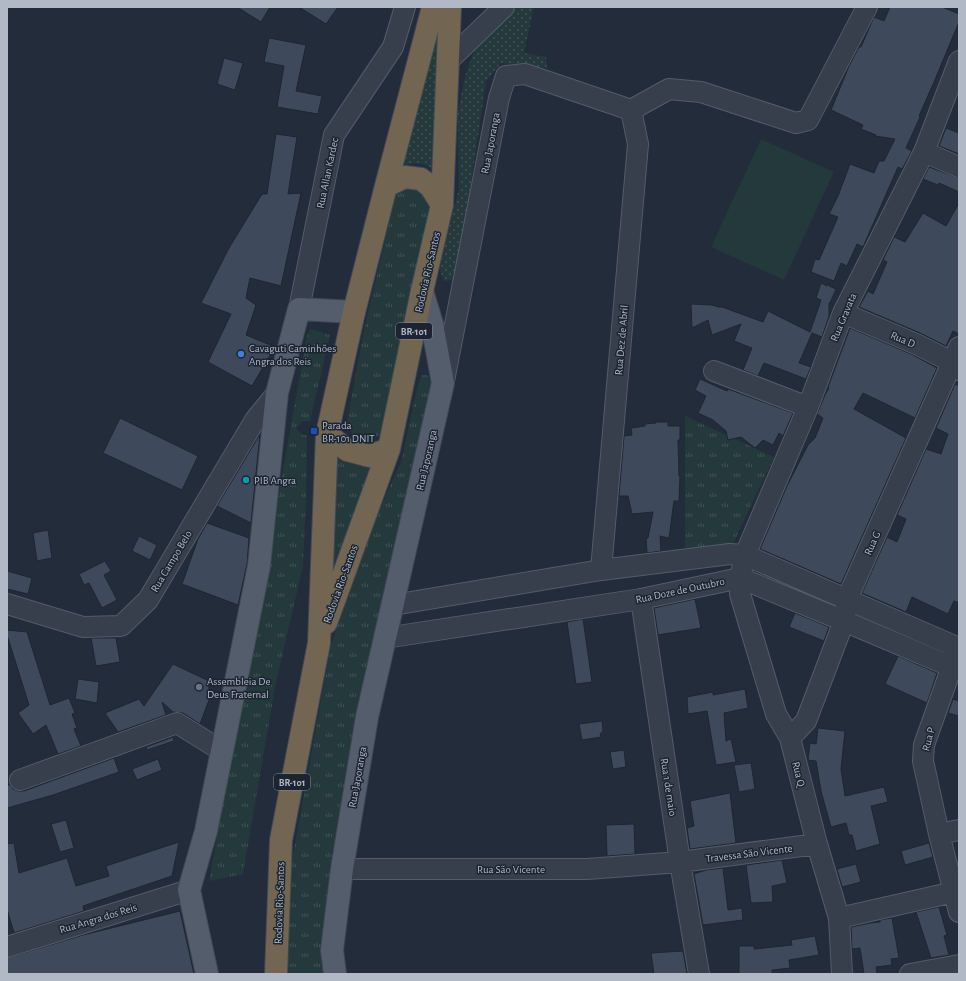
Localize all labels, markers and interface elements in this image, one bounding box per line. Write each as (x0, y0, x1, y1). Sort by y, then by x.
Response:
street label: Rua Japoranga (479, 112, 502, 175)
street label: Rua Allan Kardec (315, 136, 341, 209)
street label: Rodovia Rio-Santos (413, 231, 442, 313)
street label: Rua Gravata (828, 291, 859, 343)
street label: Rua Dez de Abril (613, 305, 630, 376)
road number: BR-101 (396, 323, 432, 339)
street label: Rua D (889, 329, 917, 350)
place label: Cavaguti Caminhões Angra dos Reis (249, 343, 336, 367)
marker: Cavaguti Caminhões Angra dos Reis (236, 349, 246, 359)
place label: Parada BR-101 DNIT (322, 420, 375, 444)
marker: Parada BR-101 DNIT (309, 426, 319, 436)
street label: Rua Japoranga (414, 429, 439, 492)
marker: PIB Angra (241, 475, 251, 485)
place label: PIB Angra (254, 475, 296, 486)
street label: Rua Campo Belo (149, 529, 194, 594)
street label: Rua G (862, 530, 883, 557)
street label: Rodovia Rio-Santos (321, 544, 360, 625)
street label: Rua Doze de Outubro (635, 576, 726, 605)
place label: Assembleia De Deus Fraternal (207, 676, 271, 700)
marker: Assembleia De Deus Fraternal (194, 682, 204, 692)
street label: Rua P (920, 726, 937, 752)
street label: Rua Japoranga (347, 746, 368, 809)
street label: Rua 1 de maio (658, 757, 679, 817)
street label: Rua Q (790, 760, 807, 790)
road number: BR-101 (274, 774, 310, 790)
street label: Travessa São Vicente (705, 843, 793, 864)
street label: Rodovia Rio-Santos (273, 862, 286, 944)
street label: Rua São Vicente (477, 864, 545, 875)
street label: Rua Angra dos Reis (58, 901, 138, 936)

